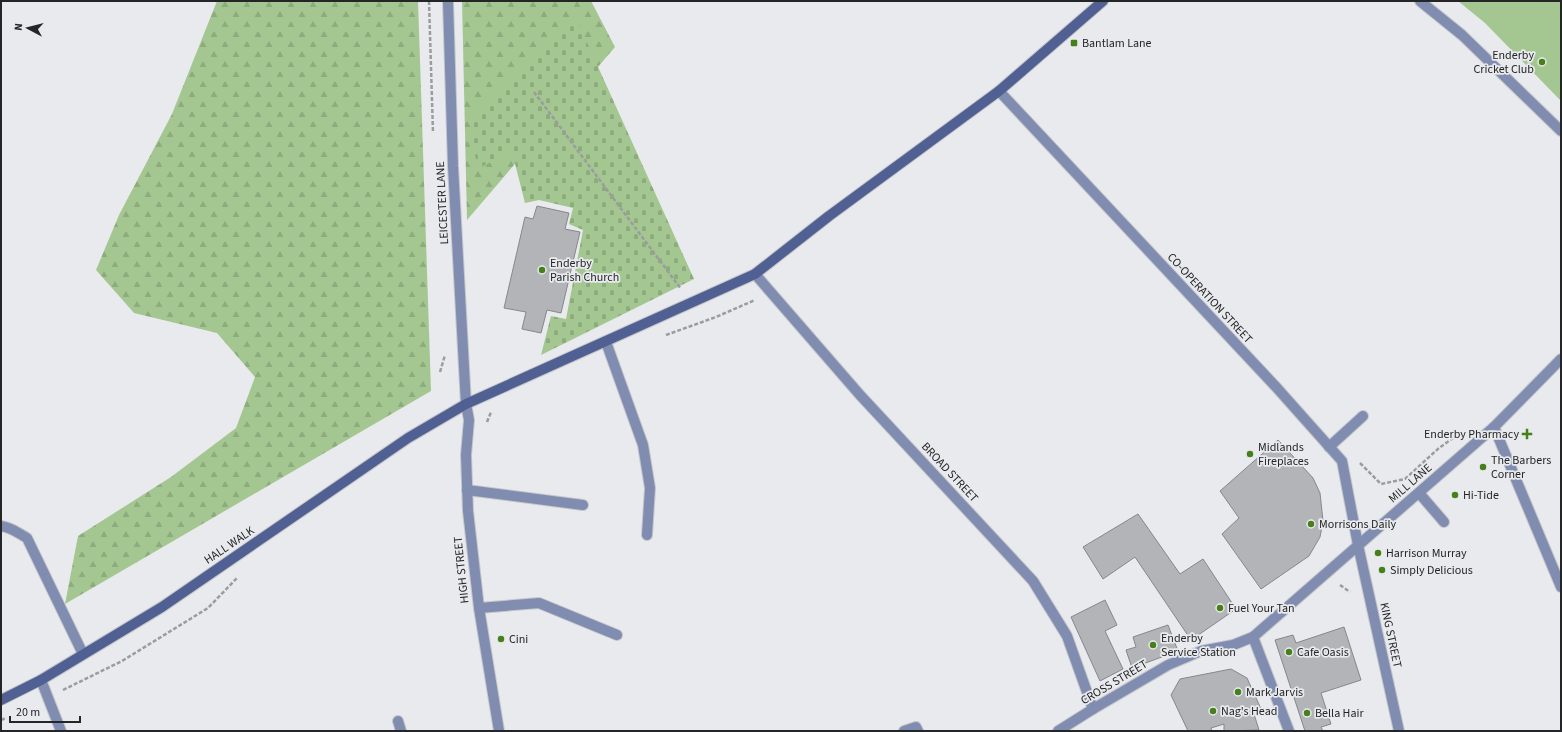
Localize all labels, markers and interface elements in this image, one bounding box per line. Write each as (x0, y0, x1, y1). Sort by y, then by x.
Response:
north arrow (8, 8, 48, 48)
text: N (11, 22, 26, 31)
place label: Bantlam Lane (1082, 35, 1152, 52)
marker: Bantlam Lane (1069, 38, 1079, 48)
place label: Enderby Cricket Club (1473, 47, 1534, 78)
marker: Enderby Cricket Club (1537, 57, 1547, 67)
street label: LEICESTER LANE (432, 161, 453, 245)
street label: CO-OPERATION STREET (1163, 249, 1257, 348)
place label: Enderby Parish Church (550, 255, 619, 286)
marker: Enderby Parish Church (537, 265, 547, 275)
place label: Enderby Pharmacy (1424, 426, 1519, 443)
marker: Enderby Pharmacy (1522, 429, 1532, 439)
street label: BROAD STREET (917, 439, 982, 507)
place label: Midlands Fireplaces (1258, 439, 1309, 470)
marker: Midlands Fireplaces (1245, 449, 1255, 459)
place label: The Barbers Corner (1491, 452, 1551, 483)
street label: MILL LANE (1385, 460, 1436, 507)
marker: The Barbers Corner (1478, 462, 1488, 472)
place label: Hi-Tide (1463, 487, 1499, 504)
marker: Hi-Tide (1450, 490, 1460, 500)
place label: Morrisons Daily (1319, 516, 1396, 533)
marker: Morrisons Daily (1306, 519, 1316, 529)
street label: HALL WALK (201, 522, 258, 568)
street label: HIGH STREET (449, 535, 473, 604)
place label: Harrison Murray (1386, 545, 1467, 562)
marker: Harrison Murray (1373, 548, 1383, 558)
place label: Simply Delicious (1390, 562, 1473, 579)
marker: Simply Delicious (1377, 565, 1387, 575)
place label: Fuel Your Tan (1228, 600, 1295, 617)
street label: KING STREET (1375, 601, 1406, 670)
marker: Fuel Your Tan (1215, 603, 1225, 613)
place label: Enderby Service Station (1161, 630, 1236, 661)
place label: Cini (509, 631, 528, 648)
marker: Cini (496, 634, 506, 644)
marker: Enderby Service Station (1148, 640, 1158, 650)
place label: Cafe Oasis (1297, 644, 1349, 661)
marker: Cafe Oasis (1284, 647, 1294, 657)
street label: CROSS STREET (1078, 655, 1151, 709)
place label: Mark Jarvis (1246, 684, 1303, 701)
marker: Mark Jarvis (1233, 687, 1243, 697)
scale bar (10, 698, 80, 724)
place label: Nag's Head (1221, 703, 1277, 720)
text: 20 m (16, 704, 40, 721)
place label: Bella Hair (1315, 705, 1364, 722)
marker: Nag's Head (1208, 706, 1218, 716)
marker: Bella Hair (1302, 708, 1312, 718)

